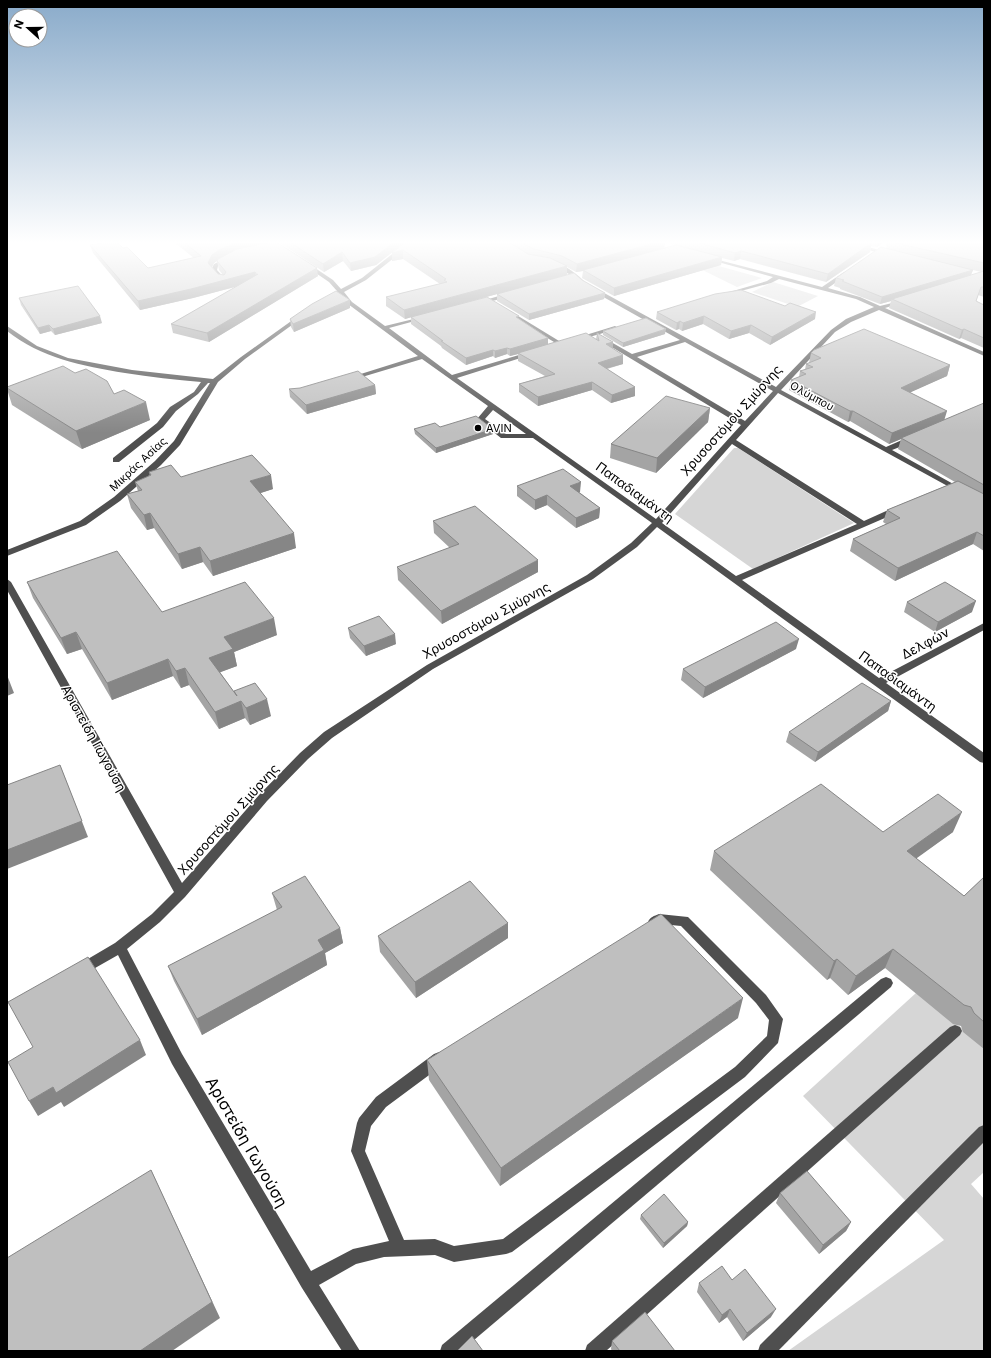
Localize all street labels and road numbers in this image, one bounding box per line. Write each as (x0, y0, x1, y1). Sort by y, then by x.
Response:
street label: Χρυσοστόμου Σμύρνης (677, 361, 785, 479)
street label: Ολύμπου (788, 378, 836, 414)
street label: Μικράς Ασίας (106, 434, 170, 494)
street label: Παπαδιαμάντη (593, 458, 677, 526)
street label: Χρυσοστόμου Σμύρνης (419, 578, 553, 662)
street label: Δελφών (898, 624, 952, 662)
street label: Παπαδιαμάντη (856, 647, 940, 715)
street label: Αριστείδη Γωγούση (58, 682, 130, 794)
street label: Χρυσοστόμου Σμύρνης (174, 760, 282, 878)
street label: Αριστείδη Γωγούση (202, 1073, 292, 1211)

